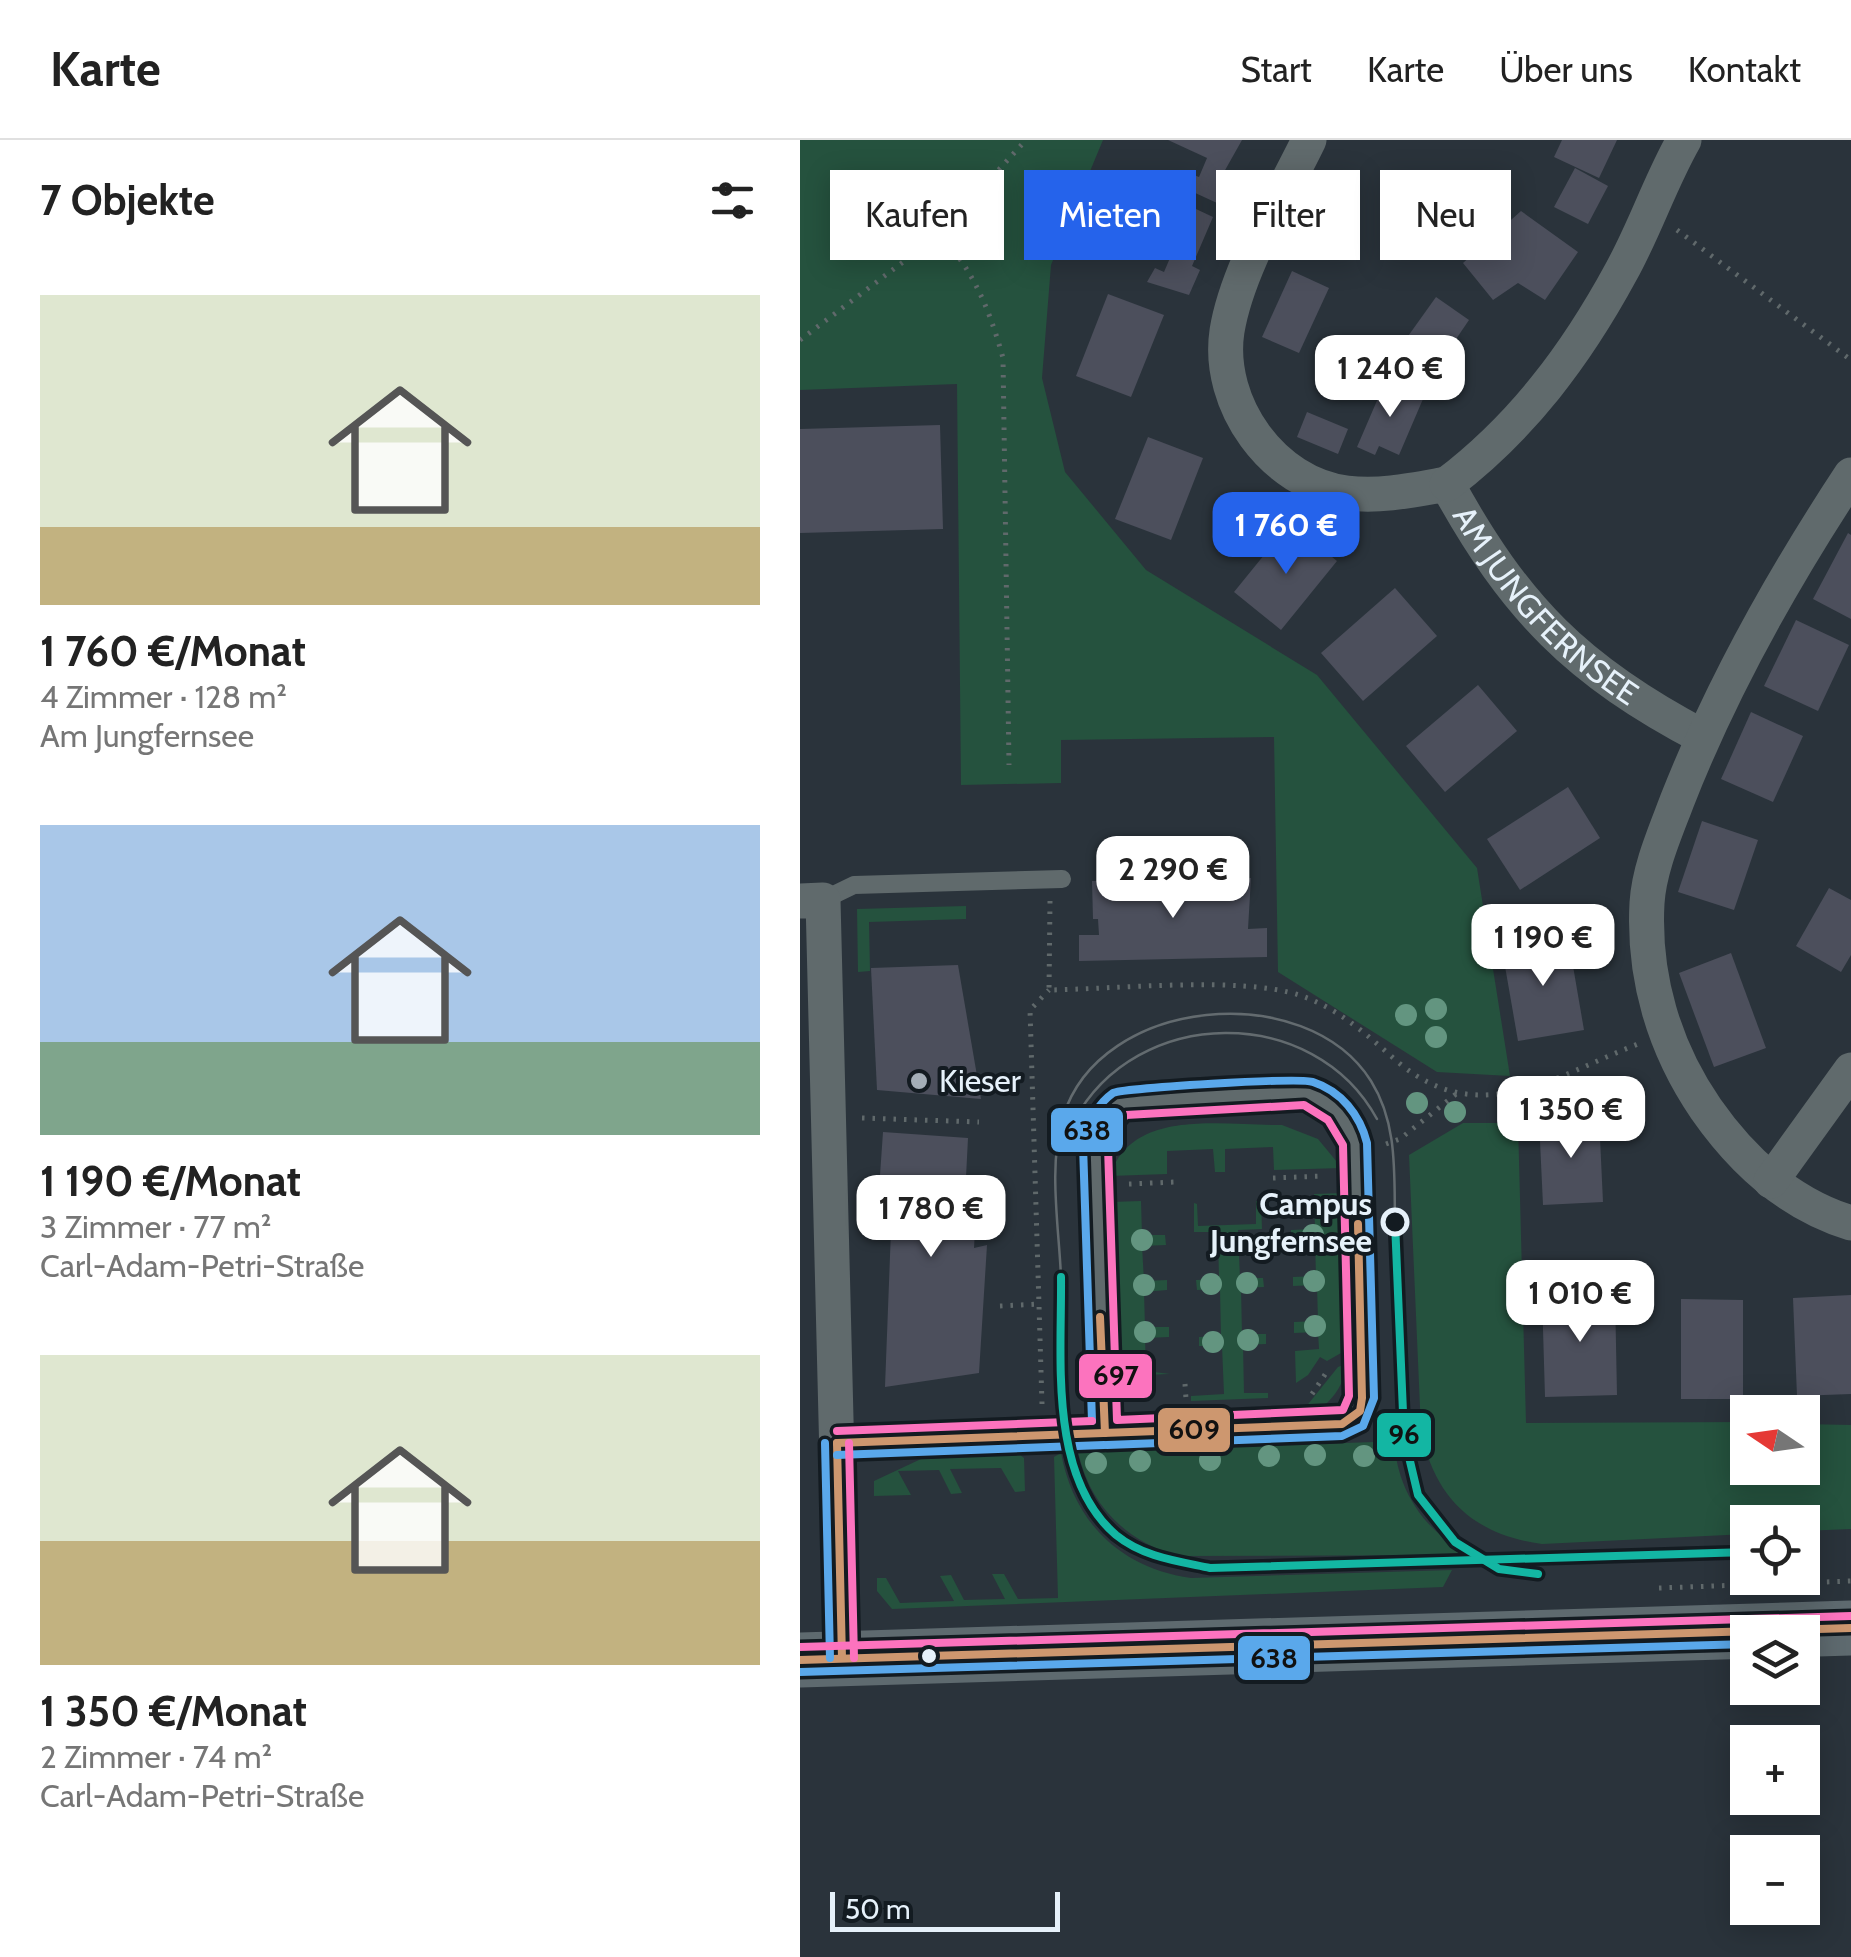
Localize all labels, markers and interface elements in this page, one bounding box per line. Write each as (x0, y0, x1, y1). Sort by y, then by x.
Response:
text: Karte (50, 40, 161, 98)
text: Start (1241, 48, 1312, 91)
text: Karte (1367, 48, 1444, 91)
text: Über uns (1499, 48, 1633, 91)
text: Kontakt (1688, 48, 1801, 91)
chip: Kaufen (830, 170, 1004, 260)
chip: Mieten (1024, 170, 1196, 260)
chip: Filter (1216, 170, 1360, 260)
chip: Neu (1380, 170, 1511, 260)
icon: filters (705, 173, 760, 228)
text: 7 Objekte (40, 174, 215, 226)
pin: 1 240 € (1298, 335, 1482, 420)
text: 1 240 € (1337, 348, 1443, 387)
icon: home (310, 360, 490, 540)
pin: 1 760 € (1194, 492, 1378, 577)
street label: AM JUNGFERNSEE (1445, 499, 1646, 713)
text: 1 760 € (1235, 505, 1337, 544)
text: 1 760 €/Monat (40, 625, 306, 677)
text: 4 Zimmer · 128 m² (40, 677, 287, 716)
text: Am Jungfernsee (40, 716, 254, 755)
pin: 2 290 € (1081, 836, 1265, 921)
text: 2 290 € (1118, 849, 1228, 888)
icon: home (310, 890, 490, 1070)
pin: 1 190 € (1451, 904, 1635, 989)
text: 1 190 € (1493, 917, 1593, 956)
place label: Kieser (939, 1061, 1022, 1100)
marker: Kieser (908, 1070, 930, 1092)
pin: 1 350 € (1479, 1076, 1663, 1161)
text: 1 350 € (1519, 1089, 1623, 1128)
line badge: 638 (1049, 1106, 1125, 1154)
text: 638 (1063, 1113, 1111, 1147)
text: 1 190 €/Monat (40, 1155, 301, 1207)
pin: 1 780 € (839, 1175, 1023, 1260)
place label: Campus Jungfernsee (1209, 1184, 1372, 1260)
text: 1 780 € (879, 1188, 983, 1227)
text: 3 Zimmer · 77 m² (40, 1207, 271, 1246)
marker: Campus Jungfernsee (1382, 1209, 1408, 1235)
text: Carl-Adam-Petri-Straße (40, 1246, 364, 1285)
pin: 1 010 € (1488, 1260, 1672, 1345)
text: 1 010 € (1528, 1273, 1632, 1312)
line badge: 697 (1077, 1352, 1154, 1400)
text: 697 (1093, 1358, 1140, 1392)
north arrow (1730, 1395, 1820, 1485)
map controls (1730, 1395, 1820, 1925)
line badge: 609 (1156, 1406, 1232, 1454)
line badge: 96 (1375, 1411, 1433, 1459)
text: 609 (1168, 1412, 1220, 1446)
text: 96 (1388, 1417, 1420, 1451)
icon: home (310, 1420, 490, 1600)
button: locate (1730, 1505, 1820, 1595)
button: layers (1730, 1615, 1820, 1705)
line badge: 638 (1236, 1634, 1312, 1682)
text: 638 (1250, 1641, 1298, 1675)
unlabelled marker (919, 1646, 939, 1666)
text: 1 350 €/Monat (40, 1685, 307, 1737)
button: + (1730, 1725, 1820, 1815)
text: 2 Zimmer · 74 m² (40, 1737, 272, 1776)
text: Carl-Adam-Petri-Straße (40, 1776, 364, 1815)
button: − (1730, 1835, 1820, 1925)
scale bar (830, 1887, 1060, 1932)
text: 50 m (845, 1892, 911, 1926)

